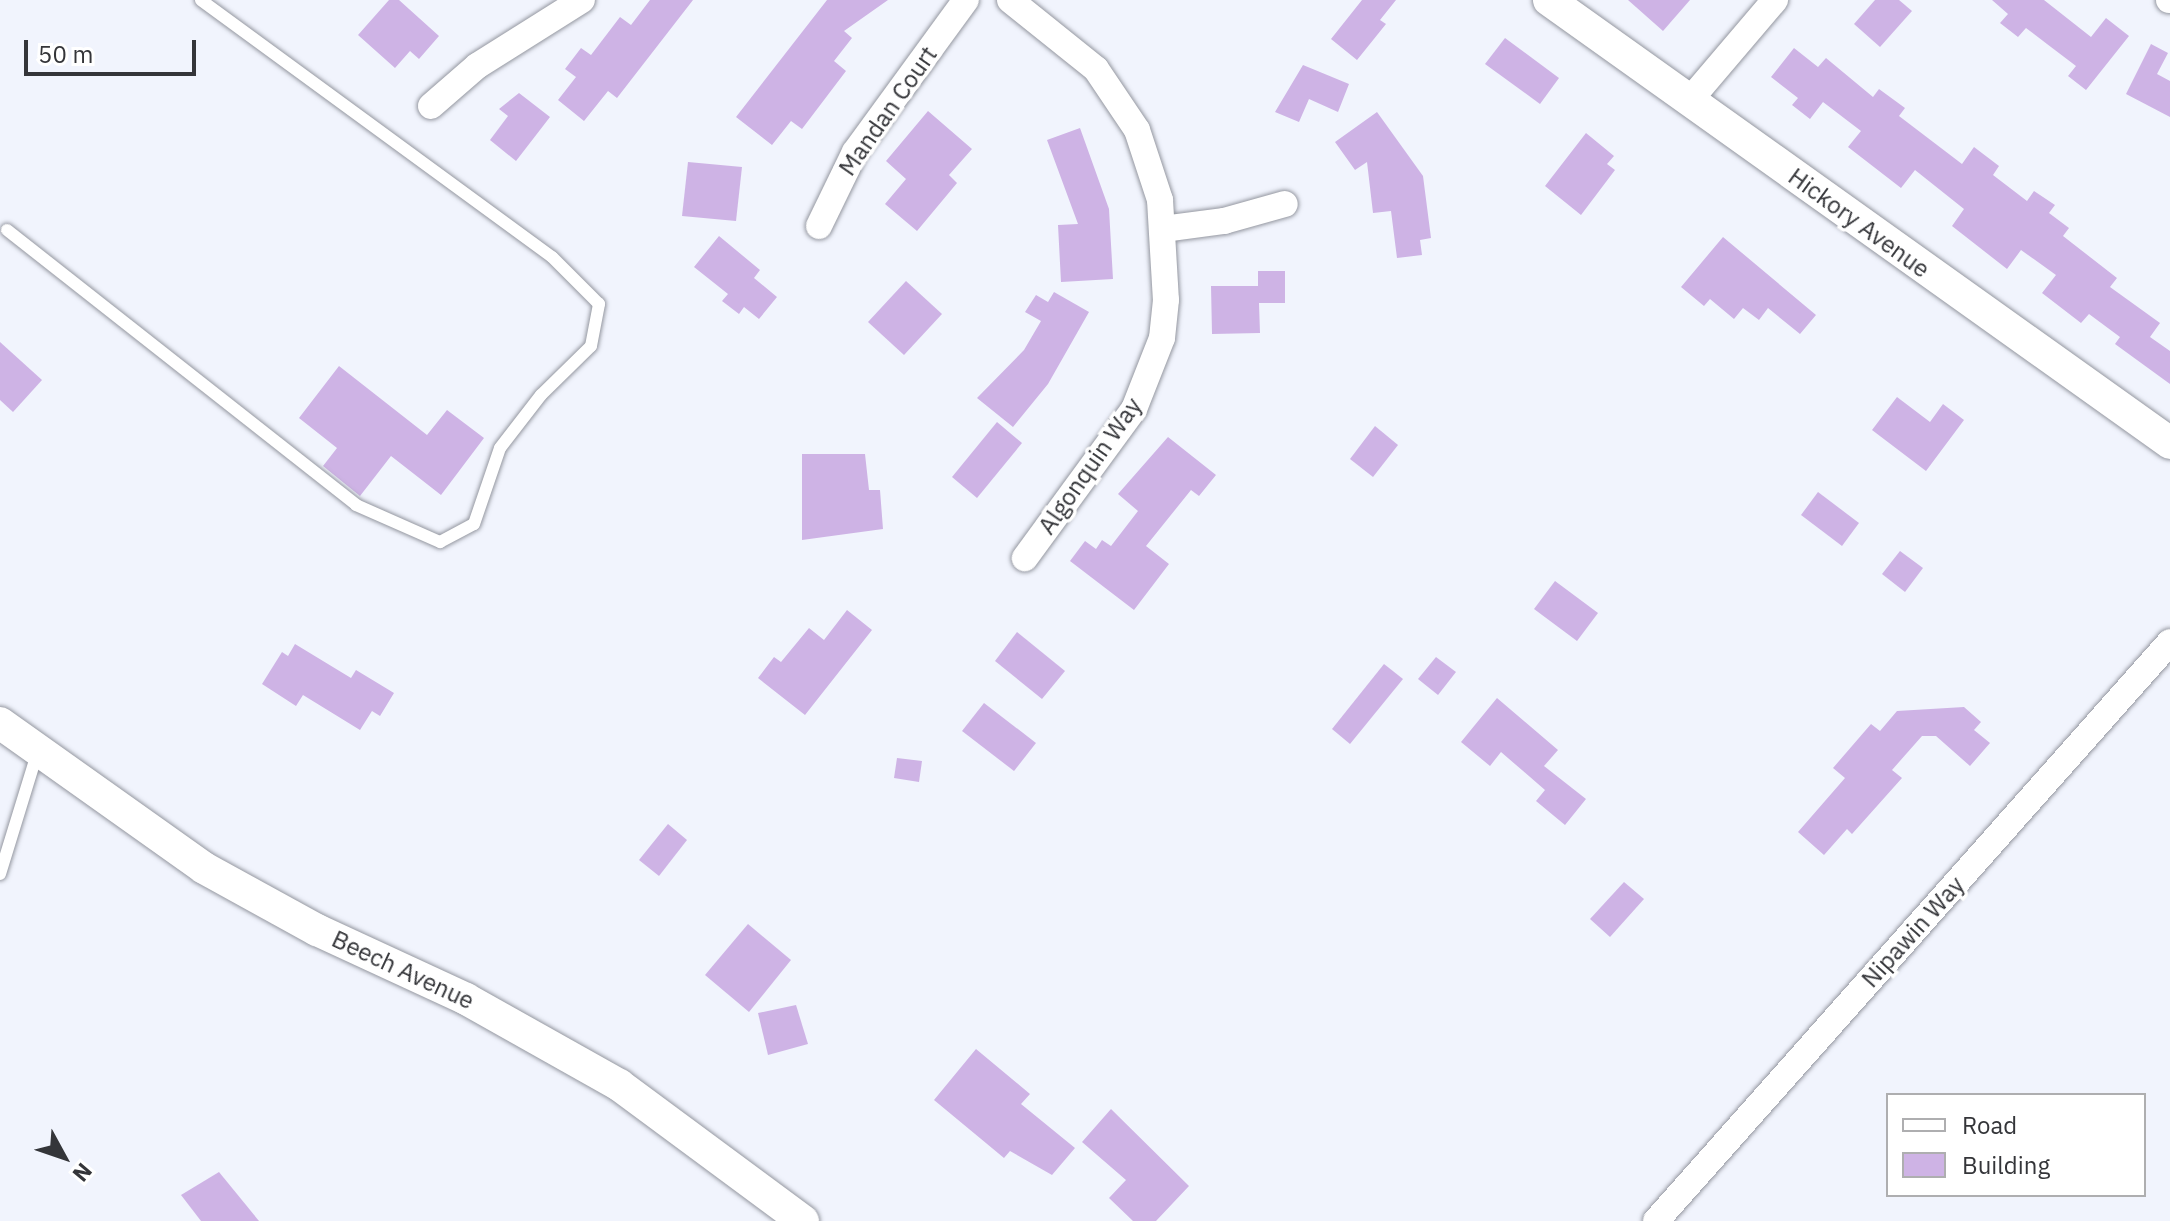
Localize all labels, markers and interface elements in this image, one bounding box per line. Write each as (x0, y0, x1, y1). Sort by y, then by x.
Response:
scale bar (28, 24, 200, 74)
text: 50 m (38, 38, 93, 70)
street label: Mandan Court (833, 41, 943, 181)
street label: Hickory Avenue (1783, 162, 1935, 284)
street label: Algonquin Way (1032, 392, 1148, 540)
street label: Nipawin Way (1856, 871, 1970, 993)
street label: Beech Avenue (327, 925, 479, 1015)
legend (1886, 1093, 2146, 1197)
text: Road (1962, 1109, 2017, 1141)
north arrow (24, 1117, 104, 1197)
text: Building (1962, 1149, 2050, 1181)
text: N (67, 1157, 99, 1188)

